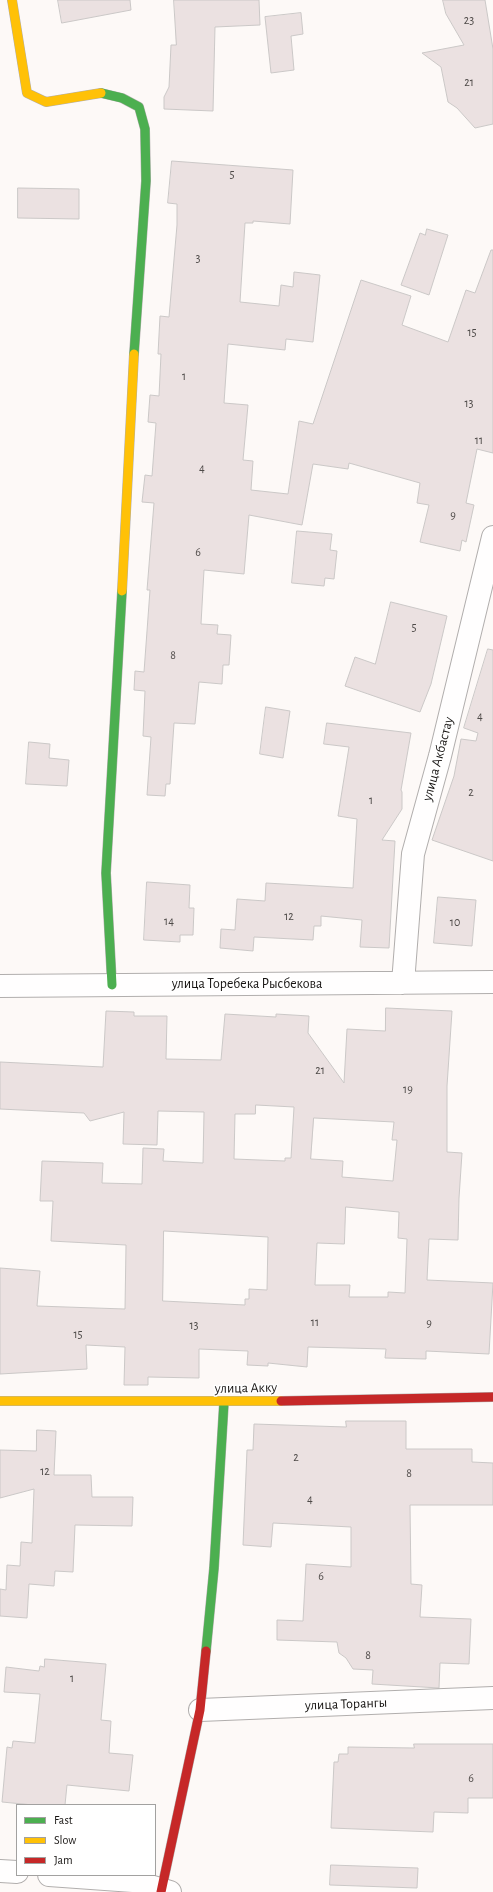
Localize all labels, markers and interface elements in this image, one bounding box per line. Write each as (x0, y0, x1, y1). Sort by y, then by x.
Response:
house number: 23 (464, 13, 474, 27)
house number: 21 (464, 75, 474, 89)
house number: 5 (229, 167, 235, 181)
house number: 3 (196, 251, 200, 265)
house number: 15 (467, 325, 477, 339)
house number: 1 (182, 369, 186, 383)
house number: 13 (464, 396, 474, 410)
house number: 11 (475, 433, 483, 447)
house number: 4 (199, 461, 205, 475)
house number: 9 (450, 508, 456, 522)
house number: 6 (195, 545, 201, 559)
house number: 5 (411, 620, 417, 634)
house number: 8 (170, 648, 176, 662)
house number: 4 (477, 709, 483, 723)
street label: улица Акбастау (419, 715, 457, 803)
house number: 2 (468, 785, 474, 799)
house number: 1 (369, 793, 373, 807)
house number: 12 (284, 909, 294, 923)
house number: 14 (164, 914, 174, 928)
house number: 10 (450, 915, 460, 929)
street label: улица Торебека Рысбекова (172, 976, 322, 992)
house number: 21 (315, 1063, 325, 1077)
house number: 19 (403, 1082, 413, 1096)
house number: 11 (311, 1315, 319, 1329)
house number: 9 (426, 1316, 432, 1330)
house number: 13 (189, 1318, 199, 1332)
house number: 15 (73, 1327, 83, 1341)
street label: улица Акку (215, 1379, 277, 1397)
house number: 2 (293, 1450, 299, 1464)
house number: 12 (40, 1464, 50, 1478)
house number: 8 (406, 1466, 412, 1480)
house number: 4 (307, 1492, 313, 1506)
house number: 6 (318, 1569, 324, 1583)
house number: 8 (365, 1648, 371, 1662)
house number: 1 (70, 1671, 74, 1685)
street label: улица Торангы (305, 1694, 387, 1714)
house number: 6 (468, 1771, 474, 1785)
legend (16, 1804, 156, 1876)
text: Fast (54, 1814, 73, 1826)
text: Slow (54, 1834, 76, 1846)
text: Jam (54, 1854, 73, 1866)

